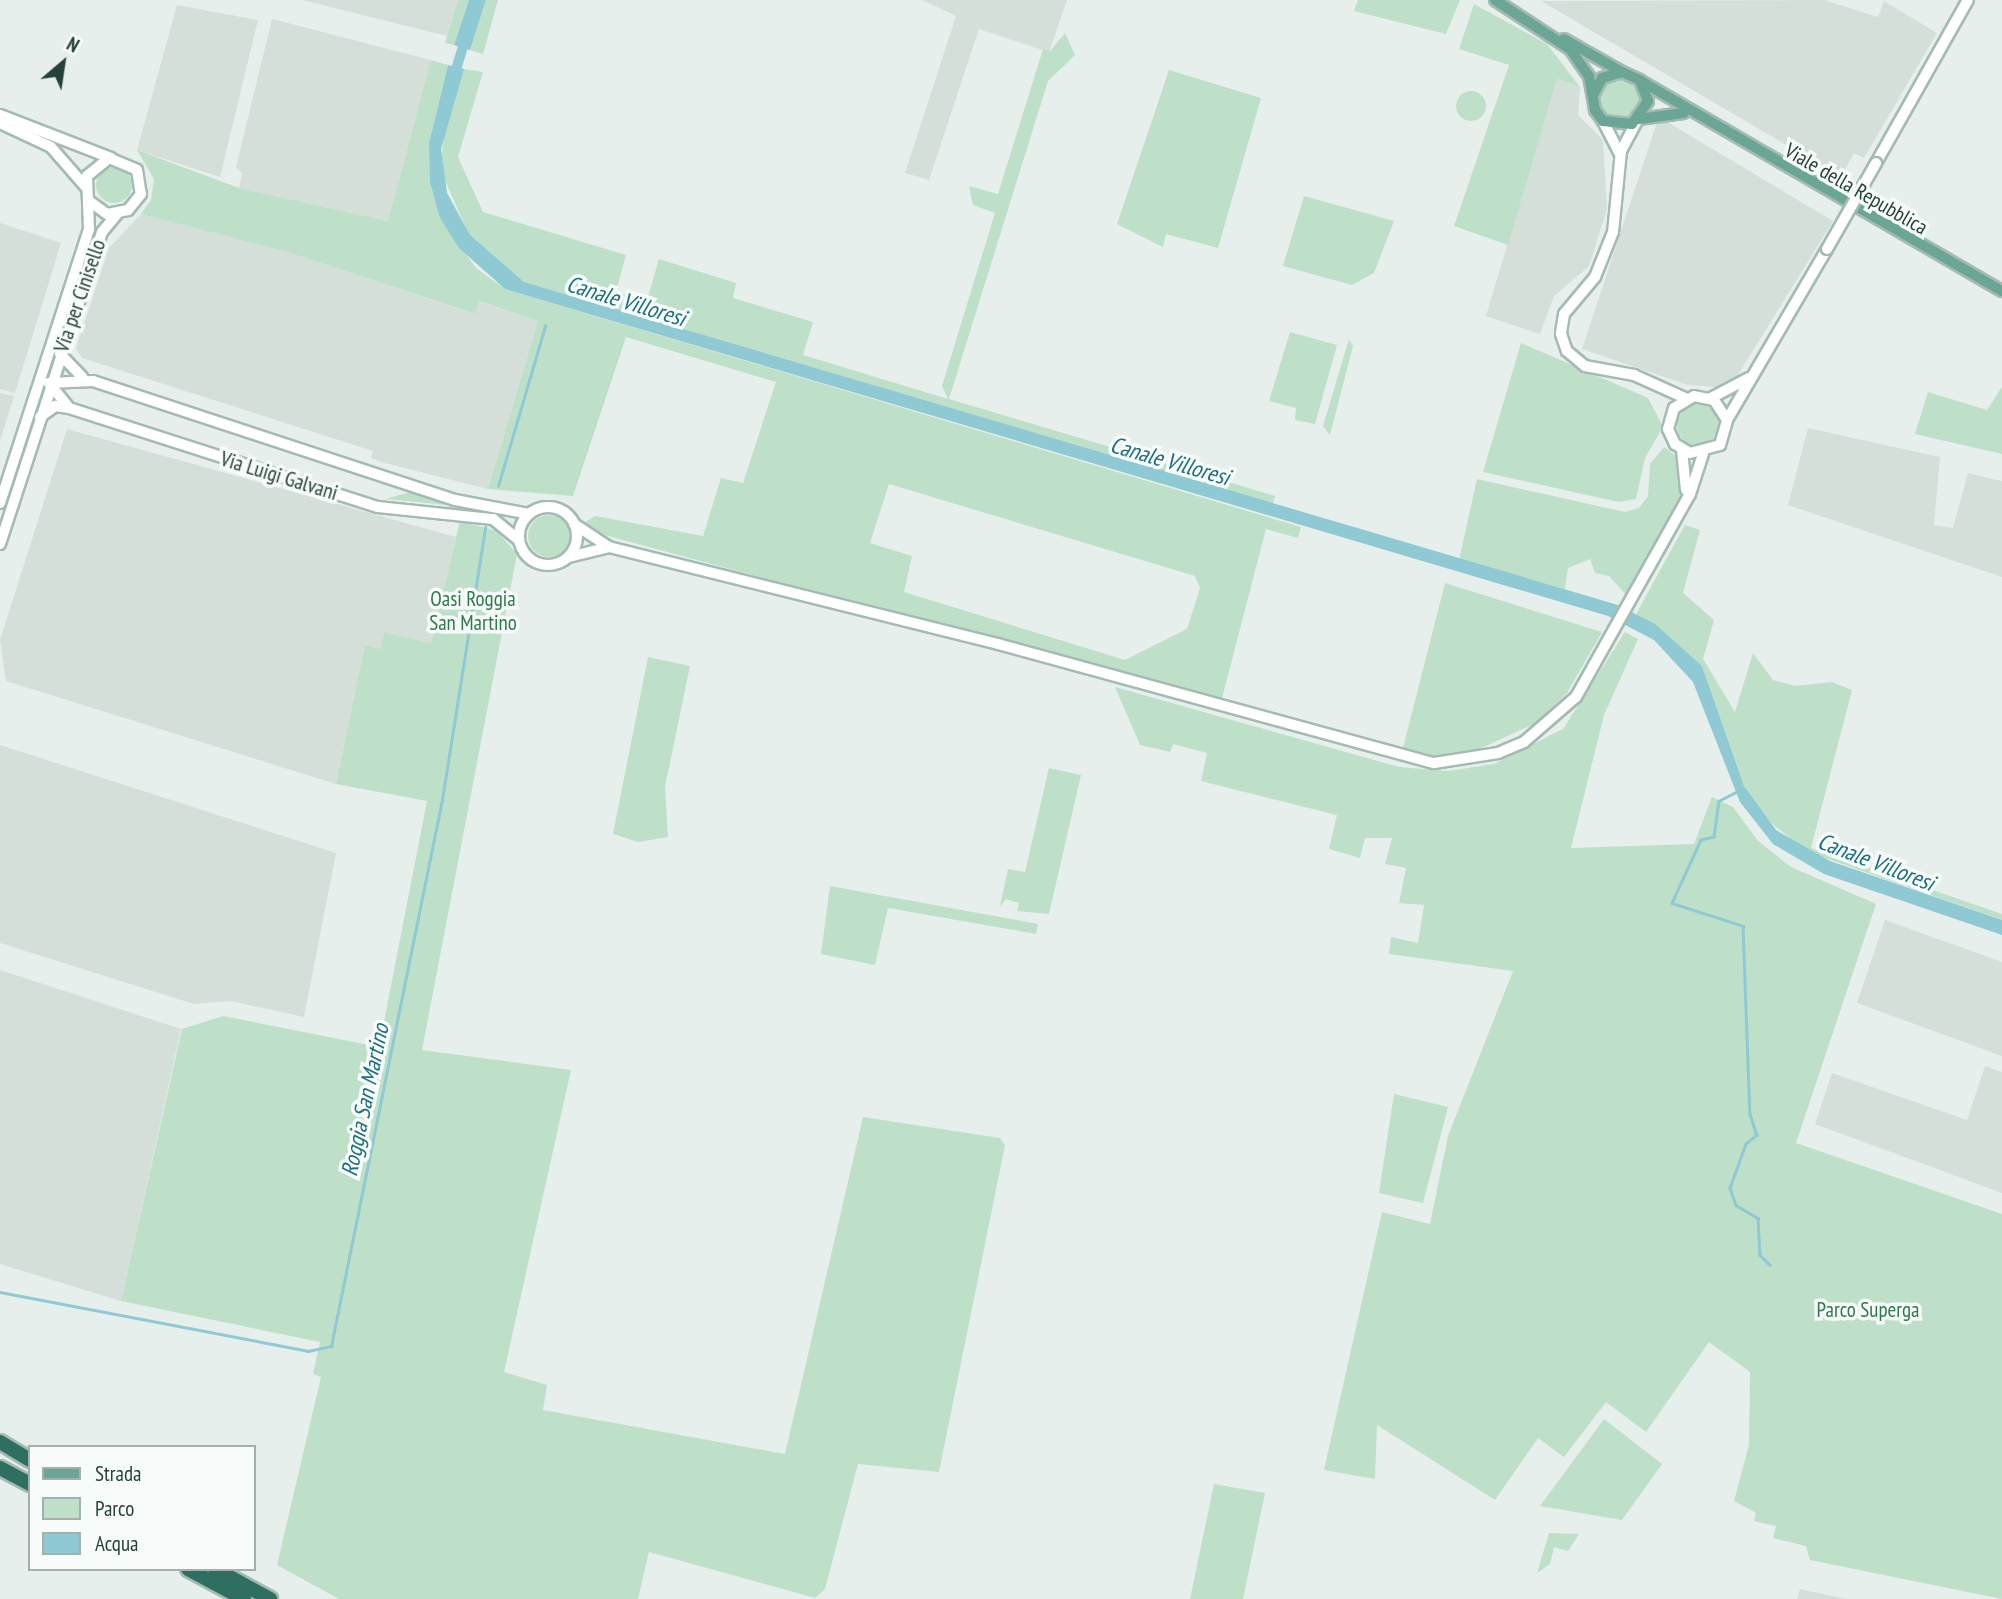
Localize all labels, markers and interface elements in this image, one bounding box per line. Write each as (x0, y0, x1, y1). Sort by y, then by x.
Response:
north arrow (28, 28, 98, 98)
text: N (63, 32, 83, 58)
street label: Viale della Repubblica (1780, 138, 1932, 240)
street label: Via per Cinisello (49, 236, 111, 356)
water label: Canale Villoresi (563, 270, 689, 332)
water label: Canale Villoresi (1107, 431, 1233, 491)
street label: Via Luigi Galvani (217, 446, 341, 506)
park label: Oasi Roggia San Martino (429, 586, 517, 636)
water label: Canale Villoresi (1813, 827, 1939, 897)
water label: Roggia San Martino (335, 1021, 395, 1179)
park label: Parco Superga (1817, 1297, 1919, 1323)
legend (28, 1445, 256, 1571)
text: Strada (95, 1460, 141, 1487)
text: Parco (95, 1495, 134, 1522)
text: Acqua (95, 1530, 138, 1557)

